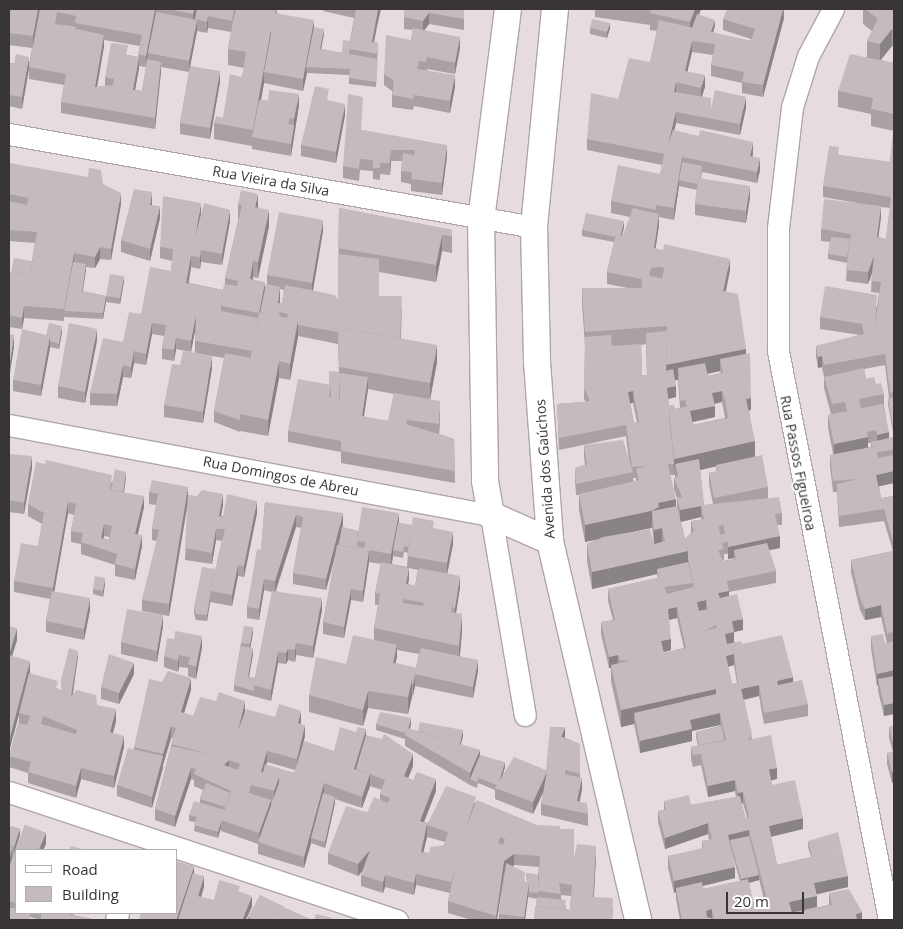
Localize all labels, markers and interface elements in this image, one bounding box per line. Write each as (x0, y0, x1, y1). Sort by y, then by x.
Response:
street label: Rua Vieira da Silva (211, 162, 331, 200)
street label: Rua Passos Figueiroa (777, 394, 819, 532)
street label: Avenida dos Gaúchos (532, 399, 558, 539)
street label: Rua Domingos de Abreu (202, 453, 360, 499)
legend (15, 849, 178, 914)
text: Road (62, 859, 98, 879)
scale bar (728, 882, 806, 914)
text: Building (62, 884, 119, 904)
text: 20 m (734, 891, 769, 911)

